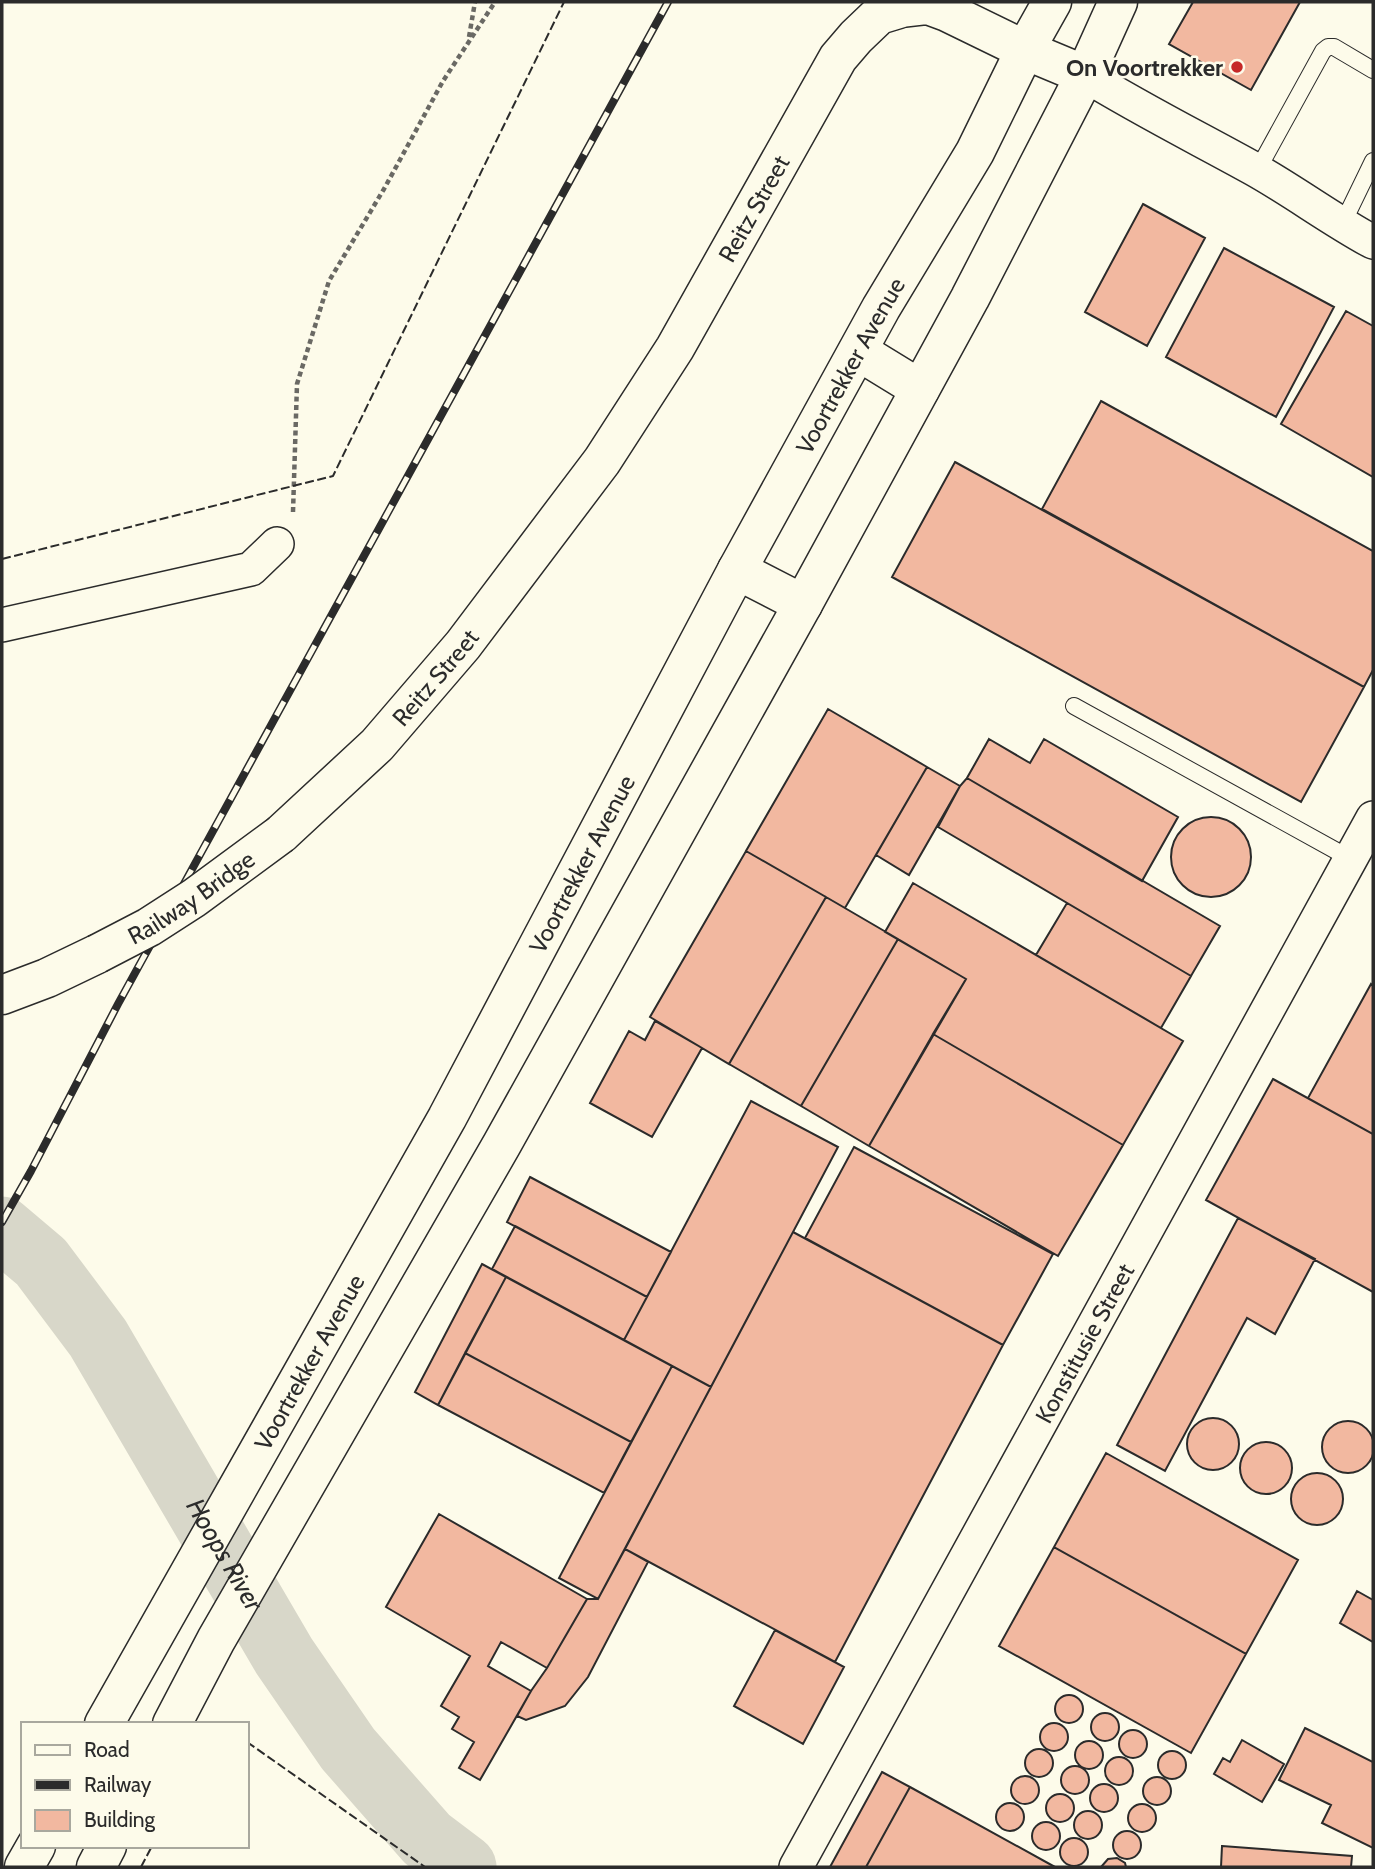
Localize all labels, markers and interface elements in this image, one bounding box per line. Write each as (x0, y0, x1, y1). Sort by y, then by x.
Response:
place label: On Voortrekker (1066, 53, 1223, 82)
marker: On Voortrekker (1229, 59, 1245, 75)
street label: Reitz Street (712, 150, 795, 267)
street label: Voortrekker Avenue (789, 272, 911, 459)
street label: Reitz Street (386, 623, 484, 732)
street label: Voortrekker Avenue (523, 770, 641, 958)
street label: Railway Bridge (123, 844, 260, 950)
street label: Konstitusie Street (1029, 1258, 1140, 1428)
street label: Voortrekker Avenue (248, 1269, 370, 1455)
water label: Hoops River (179, 1493, 270, 1617)
legend (21, 1722, 248, 1848)
text: Road (84, 1737, 130, 1762)
text: Railway (84, 1772, 152, 1797)
text: Building (84, 1807, 156, 1832)

